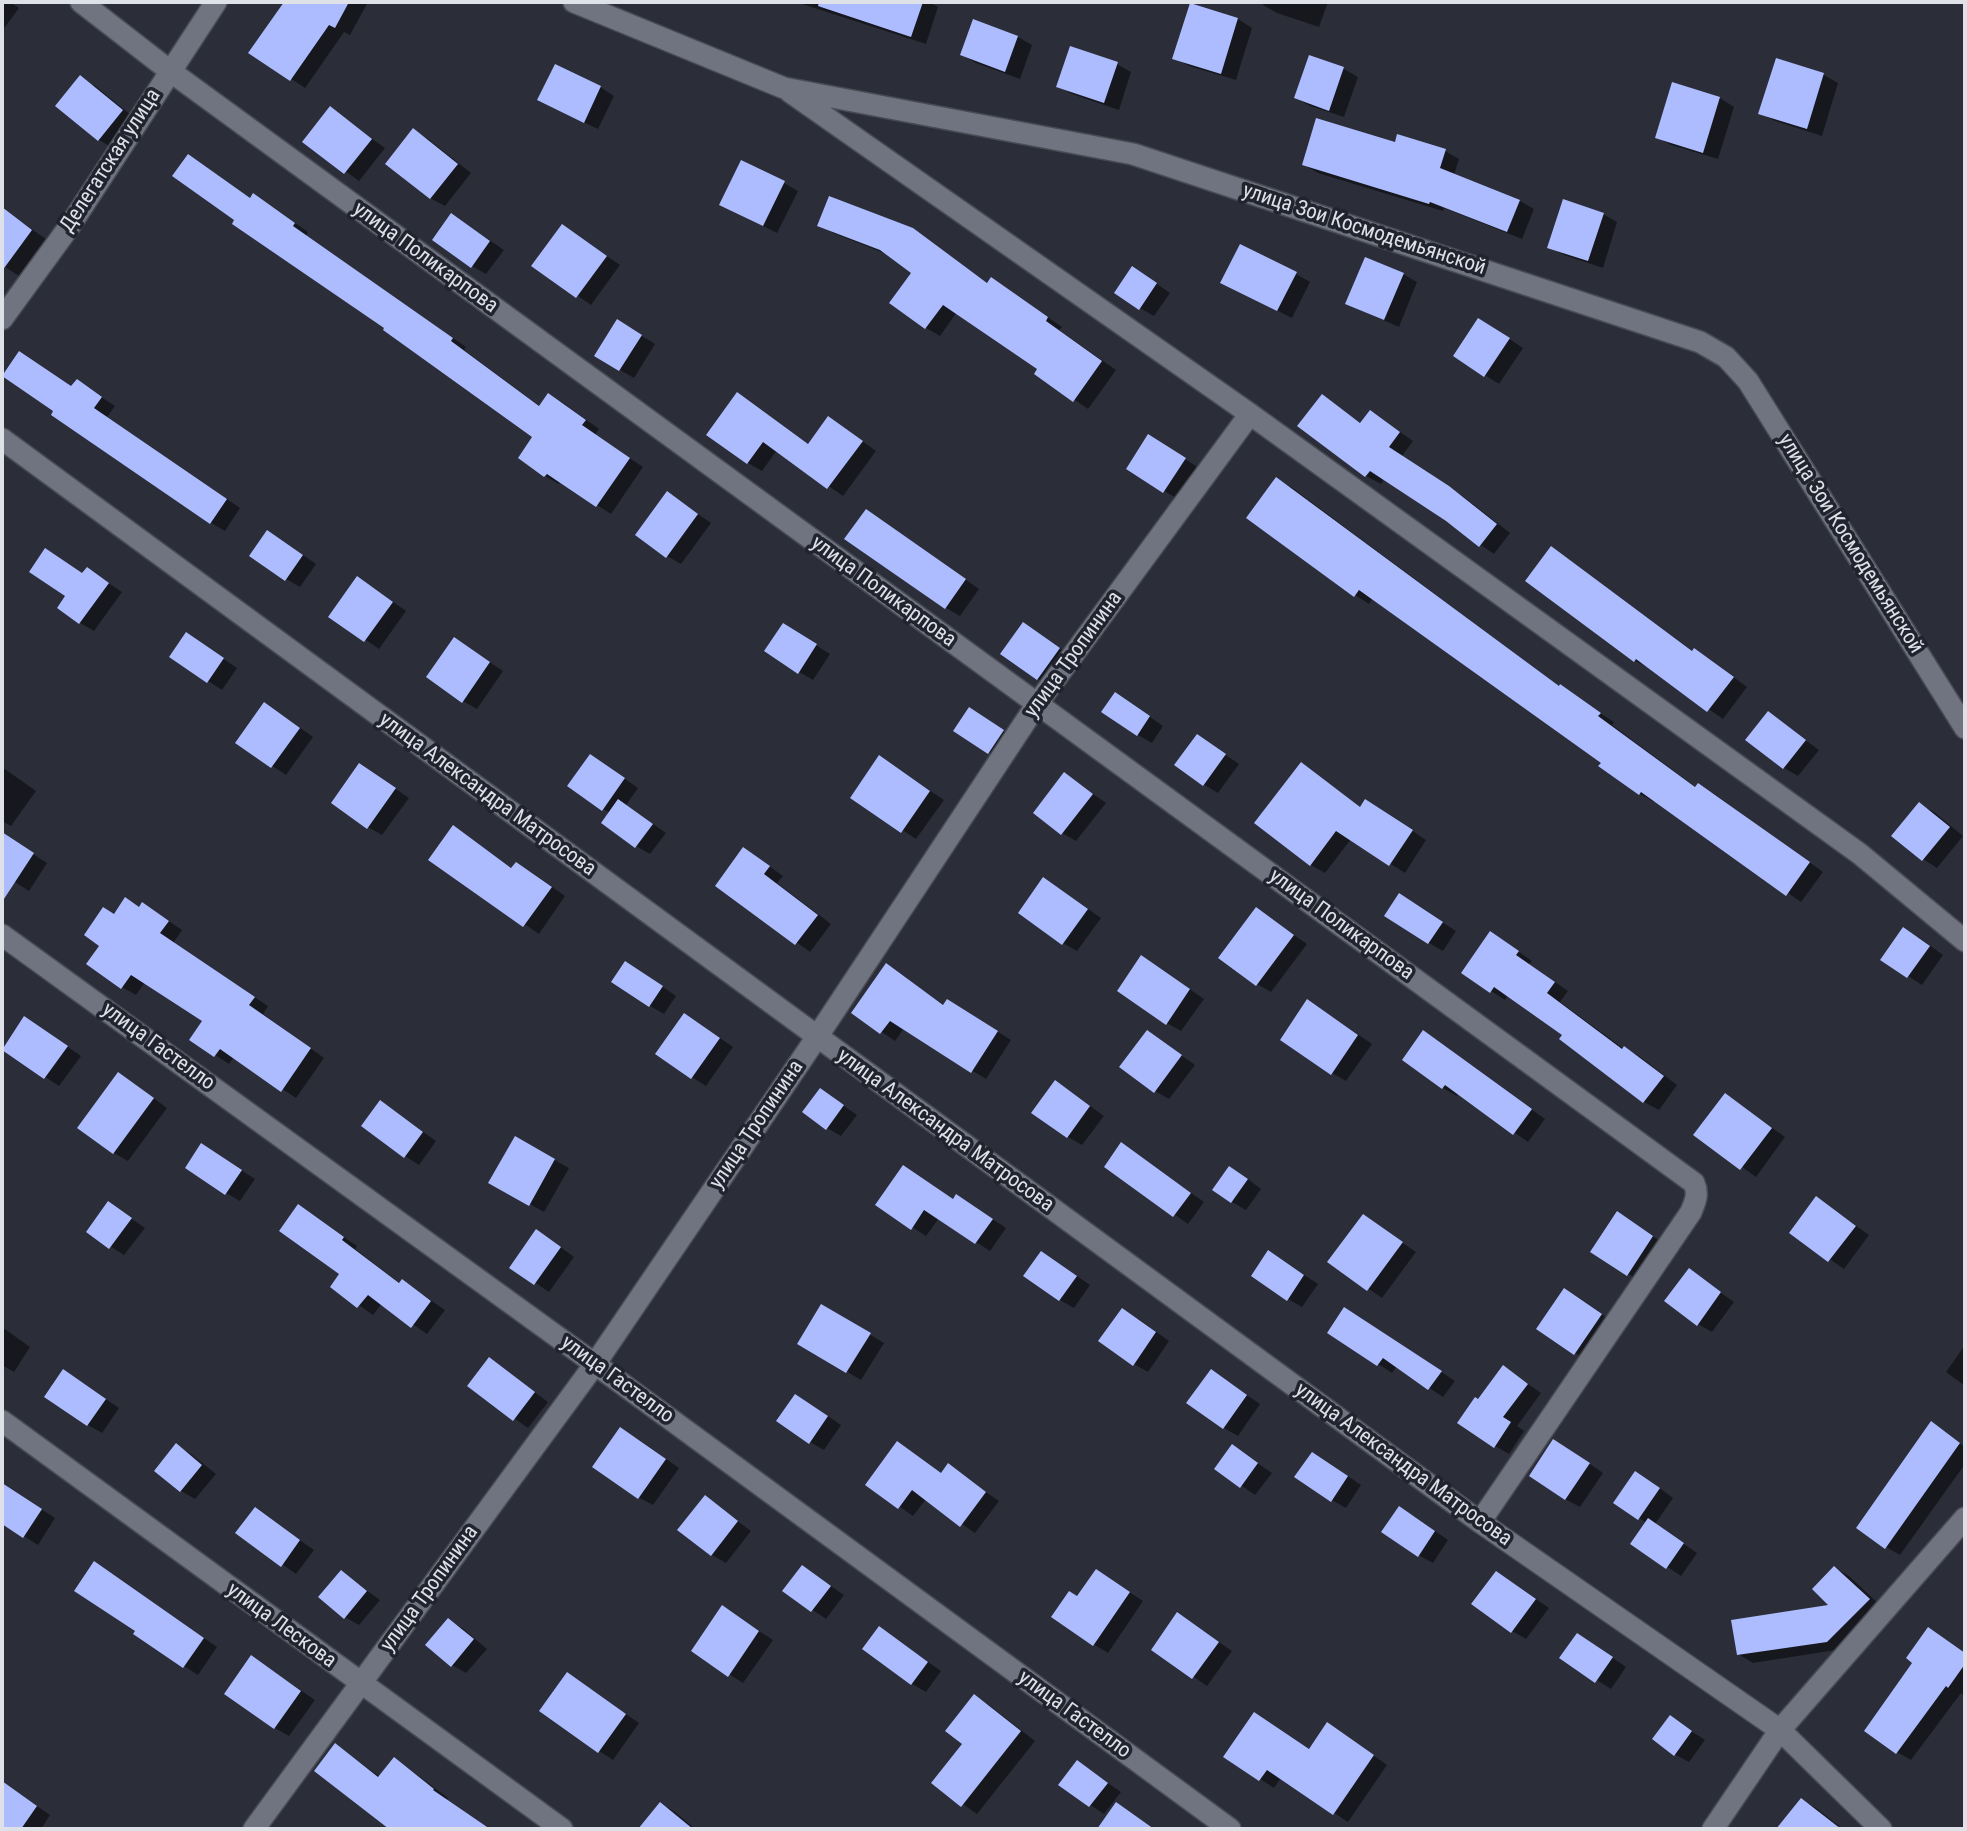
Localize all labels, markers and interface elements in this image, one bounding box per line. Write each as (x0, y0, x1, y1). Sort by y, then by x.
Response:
street label: Делегатская улица (55, 85, 167, 237)
street label: улица Зои Космодемьянской (1239, 179, 1489, 281)
street label: улица Поликарпова (348, 197, 502, 319)
street label: улица Зои Космодемьянской (1772, 430, 1928, 658)
street label: улица Поликарпова (806, 531, 960, 653)
street label: улица Тропинина (1020, 587, 1128, 723)
street label: улица Александра Матросова (374, 708, 600, 882)
street label: улица Поликарпова (1264, 864, 1418, 986)
street label: улица Гастелло (97, 998, 219, 1096)
street label: улица Александра Матросова (832, 1044, 1058, 1218)
street label: улица Тропинина (705, 1056, 809, 1194)
street label: улица Гастелло (556, 1331, 678, 1429)
street label: улица Александра Матросова (1290, 1378, 1516, 1552)
street label: улица Тропинина (376, 1521, 484, 1657)
street label: улица Лескова (221, 1578, 341, 1674)
street label: улица Гастелло (1013, 1666, 1135, 1764)

